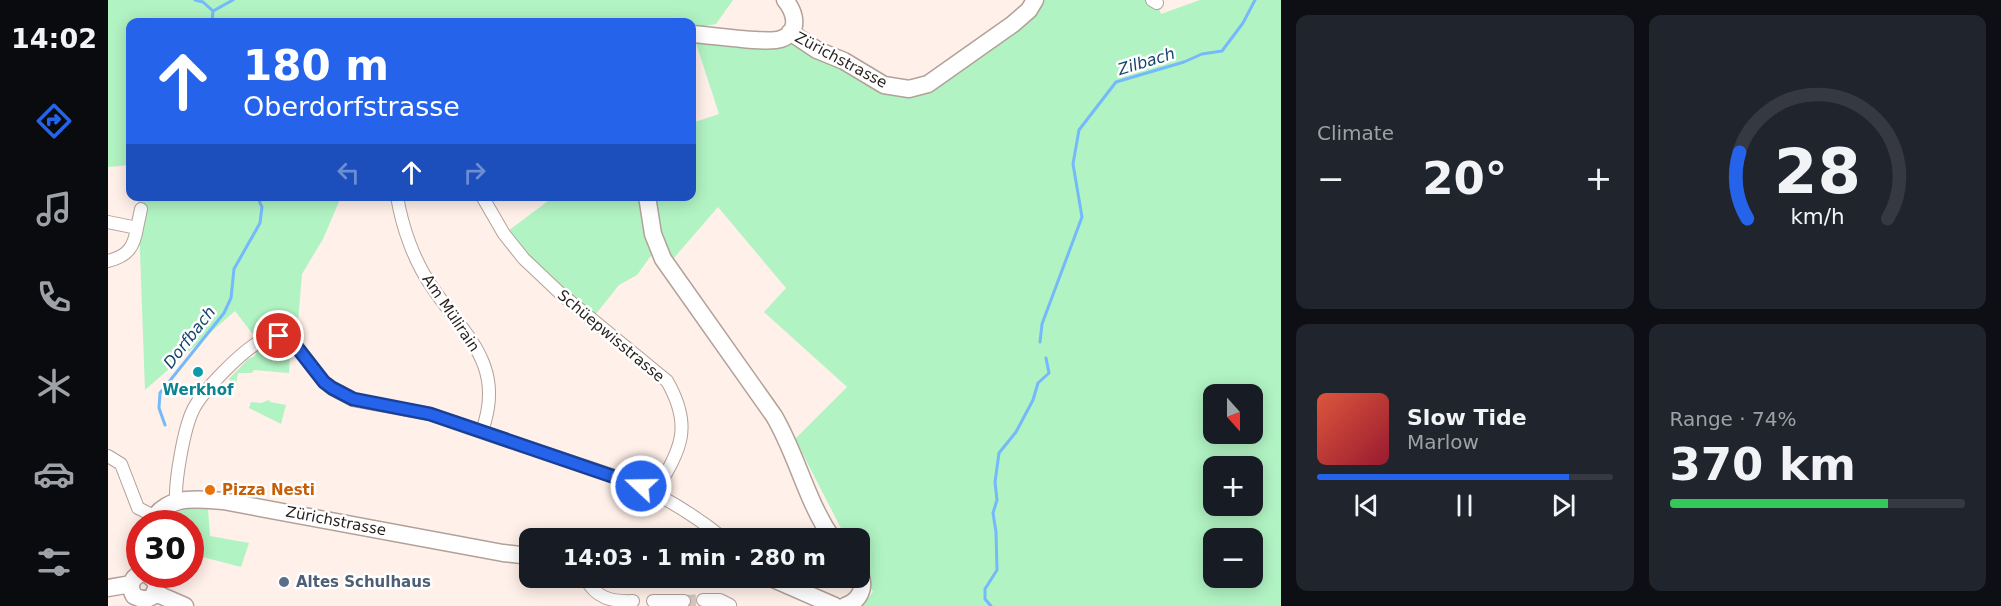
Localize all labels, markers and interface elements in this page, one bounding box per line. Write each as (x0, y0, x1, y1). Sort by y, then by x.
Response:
text: 14:02 (11, 23, 97, 54)
street label: Zürichstrasse (792, 28, 890, 92)
text: 180 m (243, 41, 389, 90)
icon: ahead (144, 42, 222, 120)
water label: Zilbach (1114, 44, 1177, 79)
text: Oberdorfstrasse (243, 91, 460, 122)
icon: directions (33, 100, 75, 142)
text: Climate (1317, 121, 1394, 145)
text: 28 (1774, 135, 1861, 208)
text: 20° (1422, 152, 1507, 205)
icon: left (332, 156, 365, 189)
icon: ahead (395, 156, 428, 189)
icon: right (458, 156, 491, 189)
text: − (1317, 159, 1345, 198)
text: + (1585, 159, 1613, 198)
icon: music (33, 188, 75, 230)
text: km/h (1790, 204, 1844, 229)
street label: Am Mülirain (419, 271, 483, 355)
icon: phone (33, 276, 75, 318)
street label: Schüepwisstrasse (554, 286, 668, 386)
water label: Dorfbach (159, 303, 219, 372)
pin (253, 310, 304, 361)
icon: arrive (262, 319, 295, 352)
icon: climate (33, 365, 75, 407)
marker: Werkhof (191, 365, 205, 379)
place label: Werkhof (162, 381, 234, 399)
north arrow (1203, 384, 1263, 444)
map controls (1203, 384, 1263, 588)
text: Slow Tide (1407, 405, 1527, 430)
text: Range · 74% (1670, 407, 1796, 431)
text: Marlow (1407, 430, 1479, 454)
text: 370 km (1670, 438, 1856, 491)
icon: car (33, 453, 75, 495)
position arrow (609, 454, 673, 518)
button: + (1203, 456, 1263, 516)
place label: Pizza Nesti (222, 481, 315, 499)
marker: Pizza Nesti (203, 483, 217, 497)
icon: previous (1350, 489, 1383, 522)
icon: pause (1448, 489, 1481, 522)
icon: next (1547, 489, 1580, 522)
street label: Zürichstrasse (284, 502, 388, 540)
speed limit sign: 30 (126, 510, 204, 588)
button: − (1203, 528, 1263, 588)
icon: filters (33, 541, 75, 583)
text: 14:03 · 1 min · 280 m (563, 545, 826, 570)
place label: Altes Schulhaus (296, 573, 431, 591)
marker: Altes Schulhaus (277, 575, 291, 589)

